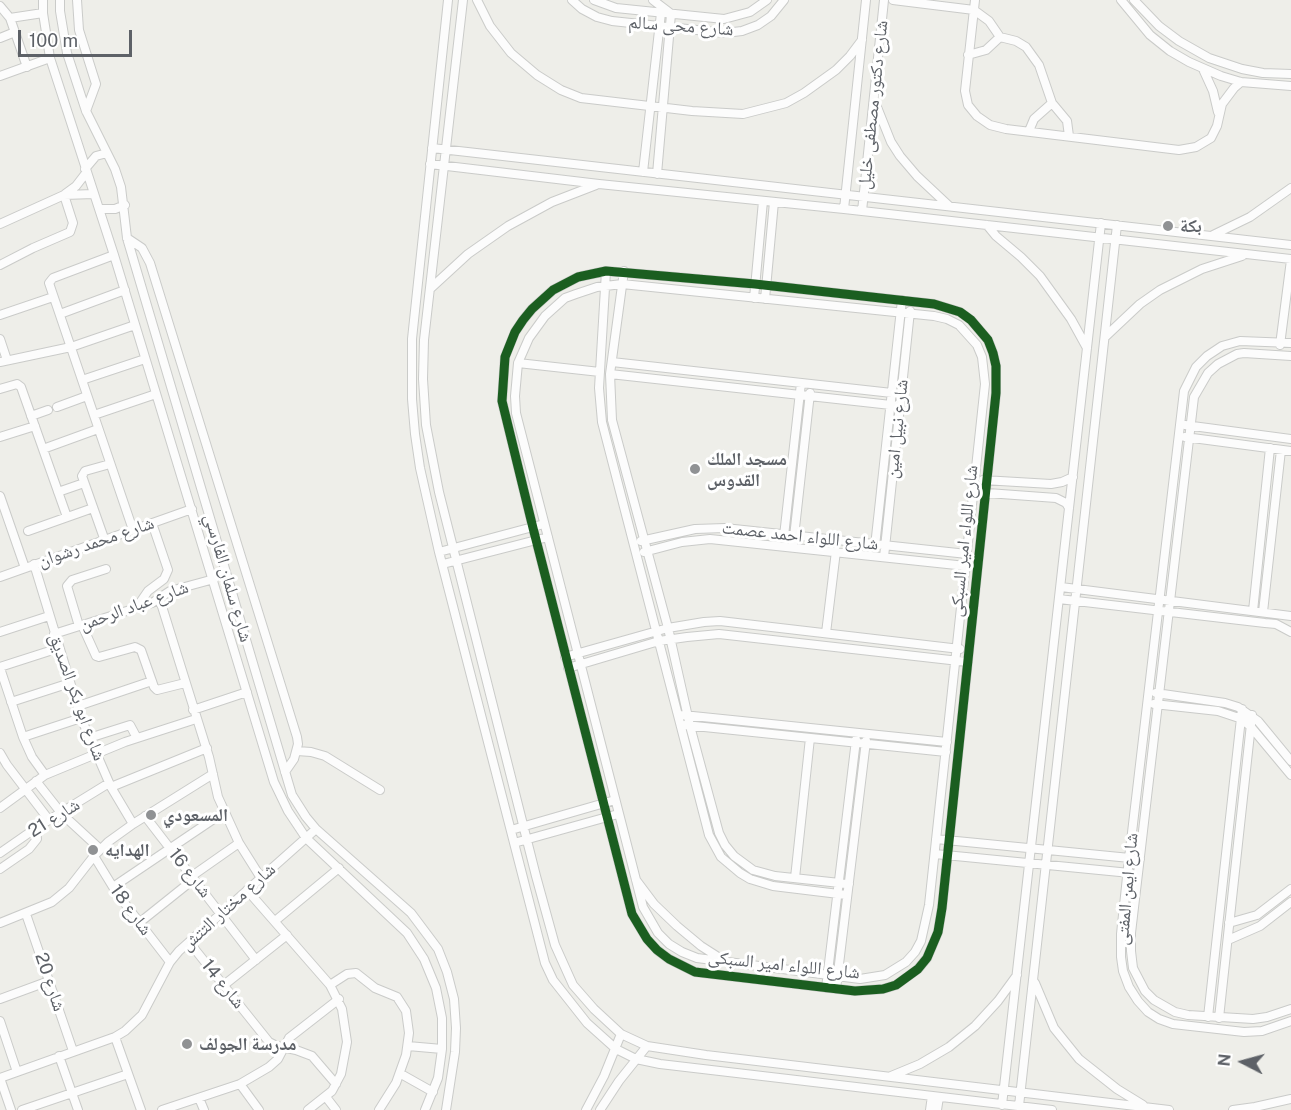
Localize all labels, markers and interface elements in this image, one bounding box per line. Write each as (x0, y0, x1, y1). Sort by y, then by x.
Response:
street label: شارع محى سالم (628, 12, 734, 40)
scale bar (21, 18, 135, 56)
street label: شارع دكتور مصطفى خليل (853, 19, 893, 191)
text: 100 m (29, 30, 78, 51)
place label: بكة (1180, 215, 1202, 237)
marker: بكة (1161, 219, 1175, 233)
street label: شارع نبيل امين (881, 378, 913, 480)
place label: مسجد الملك القدوس (707, 448, 787, 490)
marker: مسجد الملك القدوس (688, 462, 702, 476)
street label: شارع اللواء امير السبكى (945, 464, 983, 618)
street label: شارع سلمان الفارسي (199, 511, 257, 645)
street label: شارع محمد رشوان (35, 512, 157, 572)
street label: شارع اللواء احمد عصمت (721, 517, 879, 555)
street label: شارع عباد الرحمن (77, 576, 191, 636)
street label: شارع ابو بكر الصديق (44, 630, 110, 764)
street label: شارع 21 (24, 794, 84, 842)
place label: المسعودي (163, 804, 228, 826)
marker: المسعودي (144, 808, 158, 822)
street label: شارع ايمن المفتى (1111, 832, 1143, 946)
place label: الهدايه (105, 839, 150, 861)
marker: الهدايه (86, 843, 100, 857)
street label: شارع 16 (164, 844, 216, 902)
street label: شارع مختار التتش (176, 859, 280, 955)
street label: شارع 18 (105, 880, 157, 940)
street label: شارع اللواء امير السبكى (707, 946, 861, 984)
street label: شارع 20 (30, 950, 70, 1014)
street label: شارع 14 (197, 955, 249, 1013)
north arrow (1213, 1032, 1273, 1092)
place label: مدرسة الجولف (199, 1033, 297, 1055)
marker: مدرسة الجولف (180, 1037, 194, 1051)
text: N (1214, 1053, 1235, 1067)

